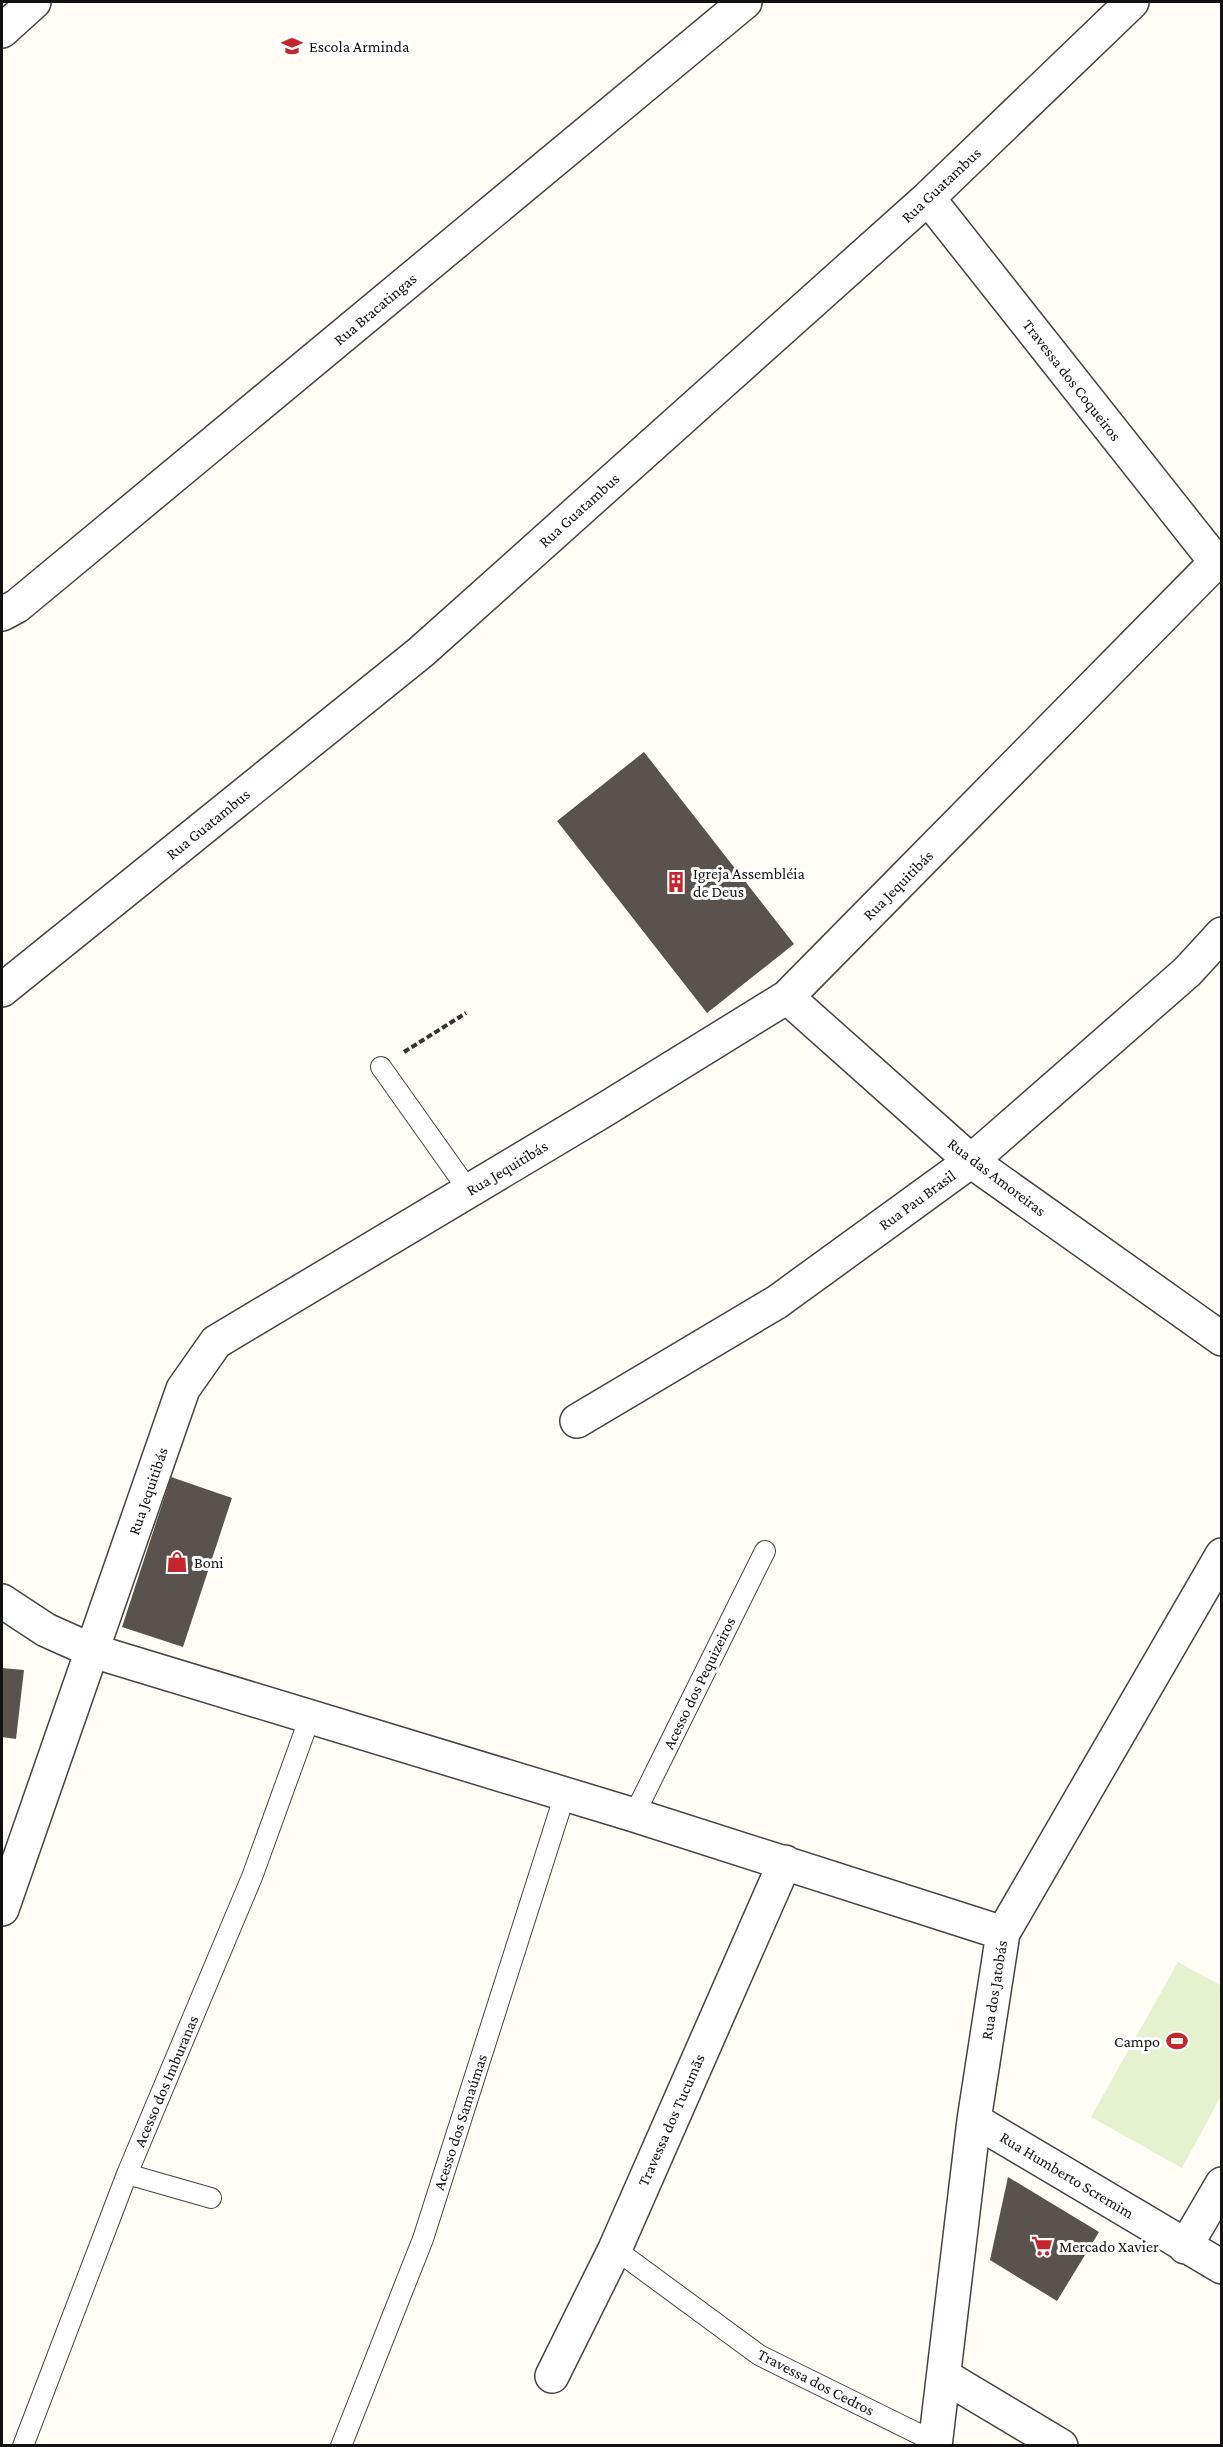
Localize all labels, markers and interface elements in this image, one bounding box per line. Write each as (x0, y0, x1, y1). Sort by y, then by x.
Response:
school or university icon: Escola Arminda (280, 34, 304, 58)
place label: Escola Arminda (309, 38, 410, 55)
street label: Rua Guatambus (898, 144, 984, 226)
street label: Rua Bracatingas (330, 270, 420, 349)
street label: Travessa dos Coqueiros (1019, 316, 1125, 445)
street label: Rua Guatambus (535, 470, 623, 550)
street label: Rua Guatambus (163, 785, 253, 863)
street label: Rua Jequitibás (860, 847, 937, 924)
place label: Igreja Assembléia de Deus (693, 865, 806, 900)
building icon: Igreja Assembléia de Deus (664, 870, 688, 894)
street label: Rua das Amoreiras (945, 1135, 1049, 1219)
street label: Rua Jequitibás (463, 1137, 551, 1200)
street label: Rua Pau Brasil (875, 1167, 959, 1233)
street label: Rua Jequitibás (125, 1445, 172, 1537)
shop icon: Boni (165, 1550, 189, 1574)
place label: Boni (194, 1554, 223, 1571)
street label: Acesso dos Pequizeiros (660, 1614, 739, 1752)
street label: Rua dos Jatobás (978, 1939, 1011, 2041)
street label: Acesso dos Imburanas (131, 2013, 201, 2149)
sports icon: Campo (1165, 2029, 1189, 2053)
place label: Campo (1114, 2033, 1160, 2051)
street label: Travessa dos Tucumãs (634, 2051, 708, 2189)
street label: Acesso dos Samaúmas (430, 2052, 490, 2192)
street label: Rua Humberto Scremim (997, 2128, 1137, 2222)
supermarket icon: Mercado Xavier (1030, 2234, 1054, 2258)
place label: Mercado Xavier (1059, 2238, 1159, 2255)
street label: Travessa dos Cedros (755, 2345, 877, 2419)

